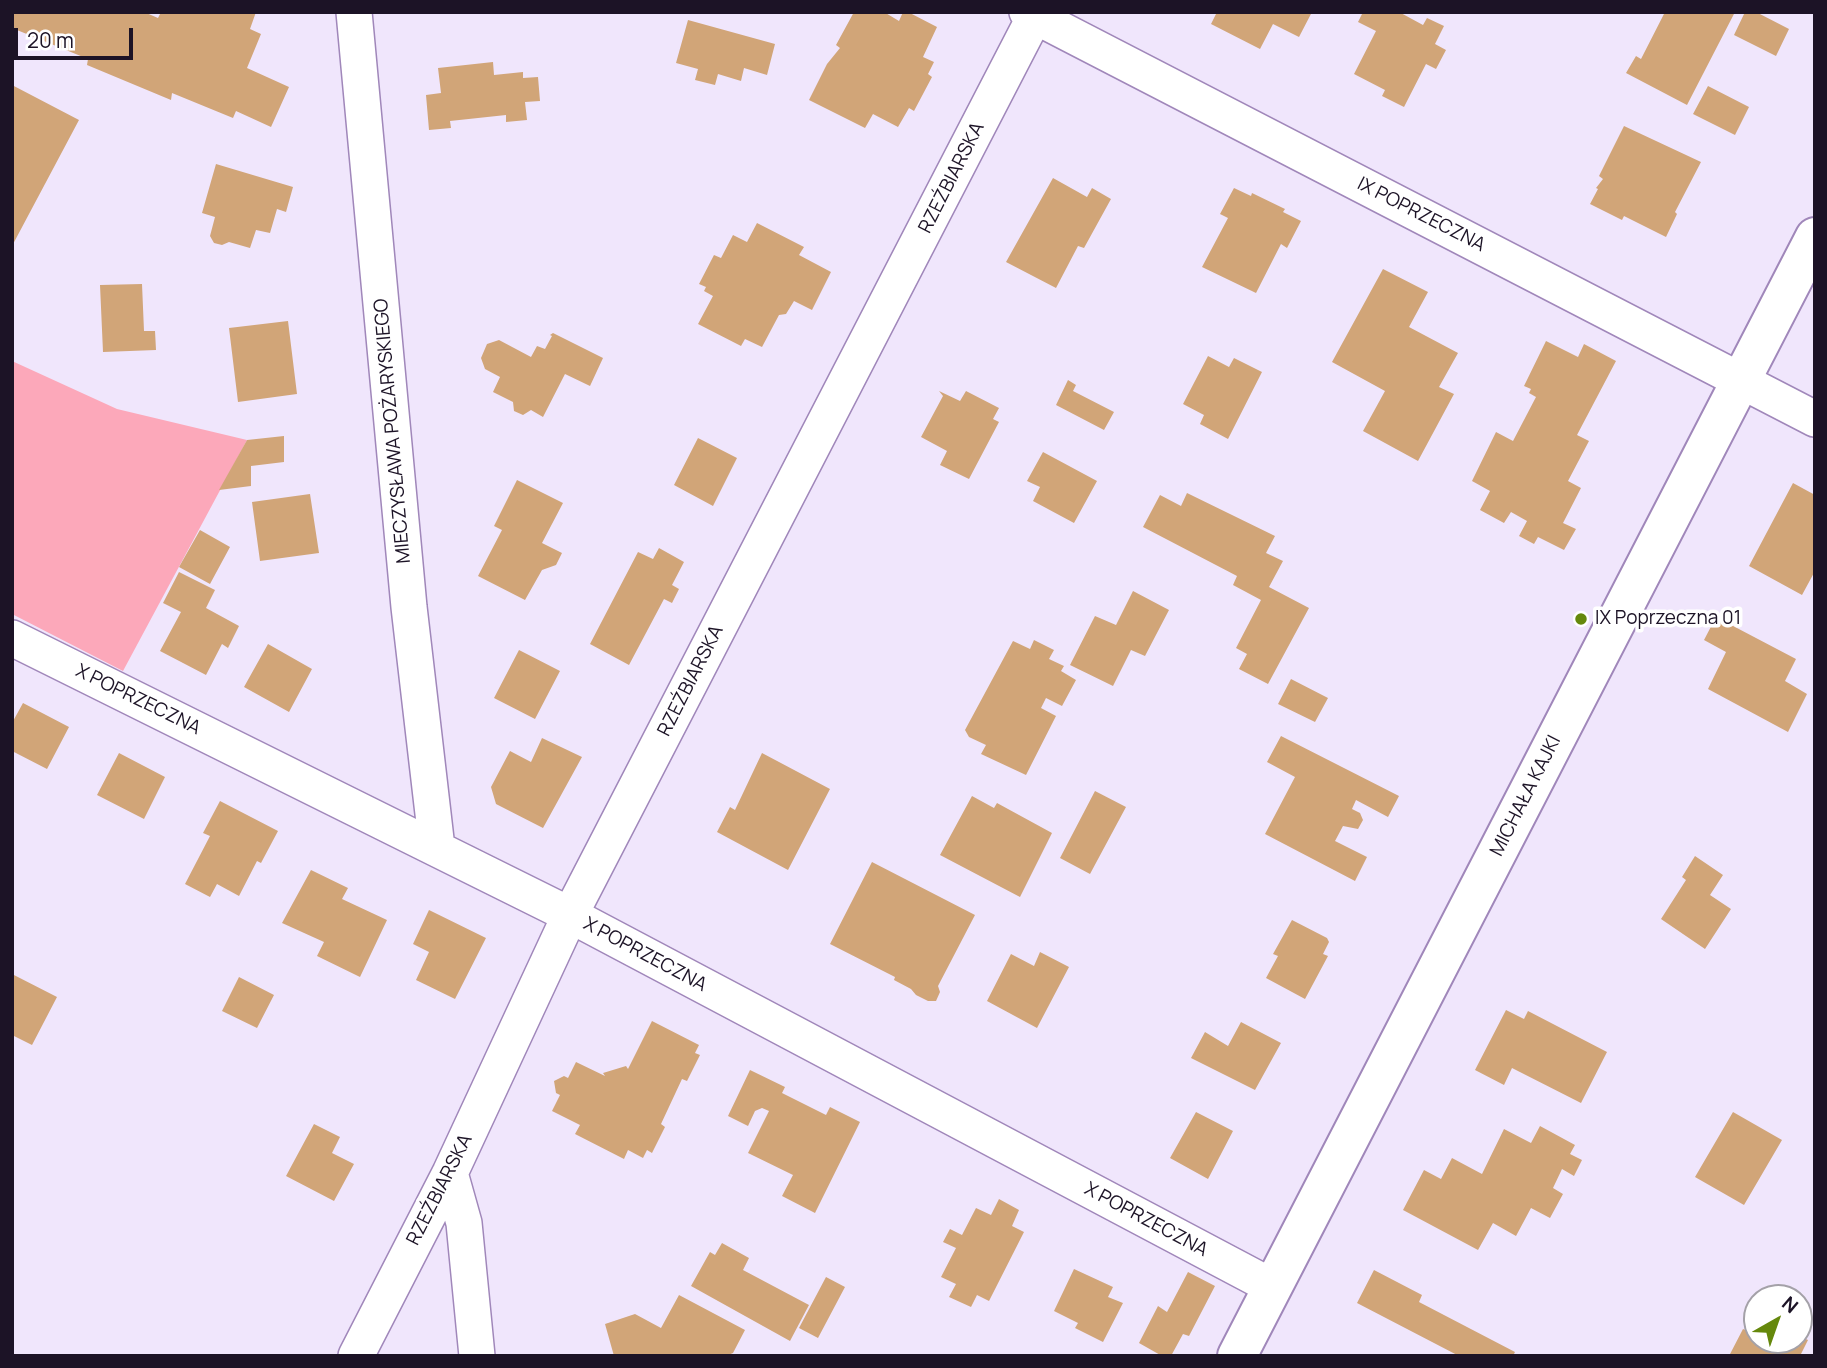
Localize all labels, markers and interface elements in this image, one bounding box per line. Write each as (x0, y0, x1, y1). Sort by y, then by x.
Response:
scale bar (18, 14, 136, 58)
text: 20 m (27, 26, 74, 54)
street label: RZEŹBIARSKA (914, 119, 990, 237)
street label: IX POPRZECZNA (1353, 173, 1489, 257)
street label: MIECZYSŁAWA POŻARYSKIEGO (370, 297, 416, 565)
place label: IX Poprzeczna 01 (1595, 608, 1741, 630)
marker: IX Poprzeczna 01 (1573, 611, 1589, 627)
street label: RZEŹBIARSKA (653, 622, 729, 740)
street label: X POPRZECZNA (72, 660, 204, 740)
street label: MICHAŁA KAJKI (1486, 732, 1566, 860)
street label: X POPRZECZNA (579, 913, 711, 997)
street label: RZEŹBIARSKA (402, 1131, 478, 1249)
street label: X POPRZECZNA (1080, 1178, 1212, 1262)
north arrow (1743, 1284, 1813, 1354)
text: N (1777, 1290, 1804, 1319)

